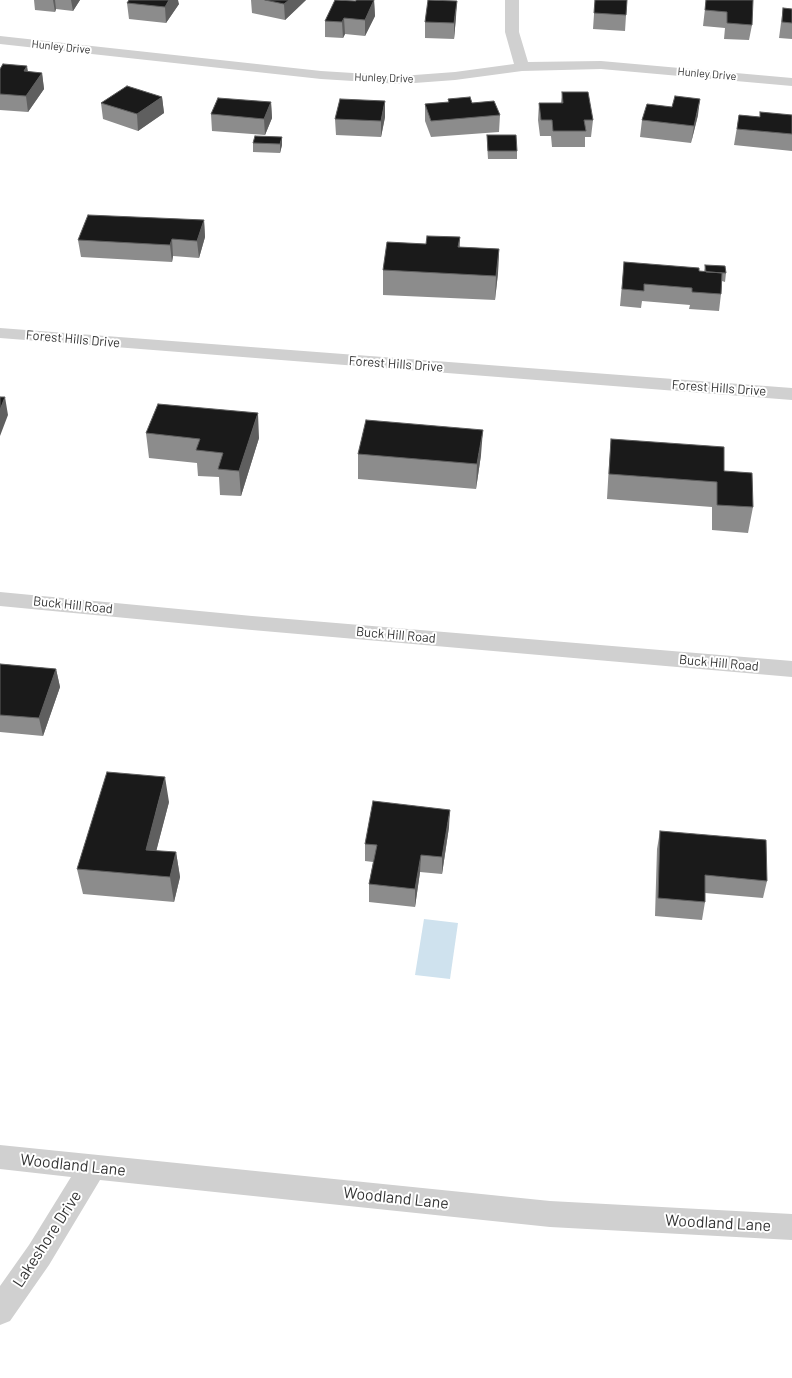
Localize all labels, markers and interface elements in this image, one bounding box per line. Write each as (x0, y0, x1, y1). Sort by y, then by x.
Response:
street label: Hunley Drive (31, 37, 91, 57)
street label: Hunley Drive (677, 65, 737, 83)
street label: Hunley Drive (354, 70, 414, 86)
street label: Forest Hills Drive (25, 327, 121, 351)
street label: Forest Hills Drive (348, 353, 444, 375)
street label: Forest Hills Drive (671, 377, 767, 399)
street label: Buck Hill Road (32, 593, 114, 617)
street label: Buck Hill Road (355, 624, 437, 646)
street label: Buck Hill Road (678, 652, 760, 674)
street label: Woodland Lane (19, 1150, 127, 1180)
street label: Woodland Lane (342, 1183, 450, 1213)
street label: Lakeshore Drive (9, 1187, 85, 1291)
street label: Woodland Lane (665, 1211, 771, 1235)

